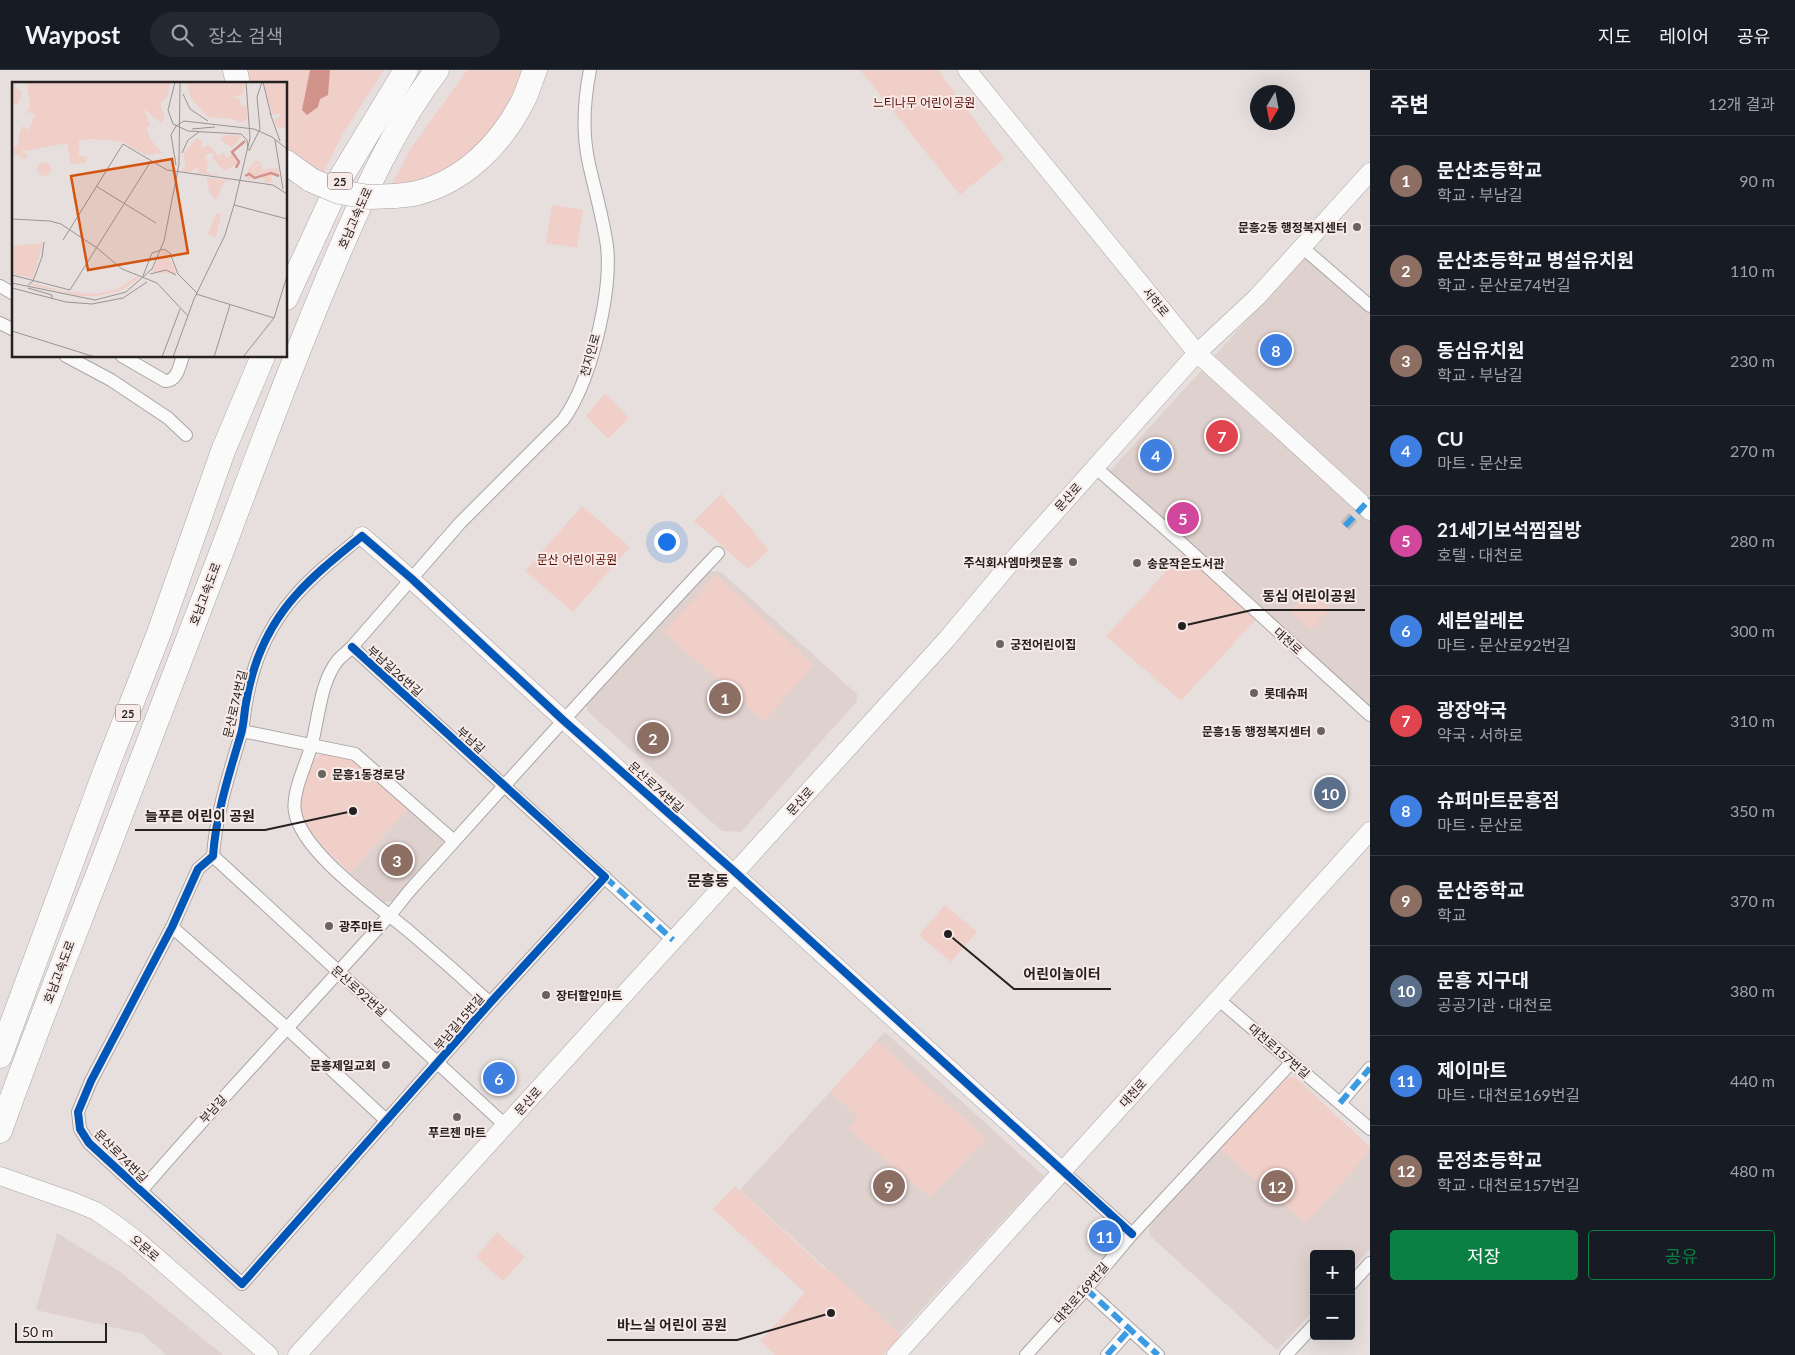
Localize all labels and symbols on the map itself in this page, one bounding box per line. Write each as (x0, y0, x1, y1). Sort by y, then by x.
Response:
inset map (12, 82, 288, 358)
north arrow (1250, 85, 1295, 130)
park label: 느티나무 어린이공원 (873, 95, 975, 110)
road number: 25 (328, 172, 352, 190)
street label: 호남고속도로 (335, 185, 375, 251)
place label: 문흥2동 행정복지센터 (1238, 220, 1347, 235)
marker: 문흥2동 행정복지센터 (1351, 221, 1363, 233)
street label: 서하로 (1140, 284, 1172, 320)
pin: 8 (1260, 331, 1292, 369)
street label: 천지인로 (577, 332, 603, 378)
pin: 7 (1206, 417, 1238, 455)
pin: 4 (1140, 436, 1172, 474)
street label: 문산로 (1051, 480, 1085, 514)
pin: 5 (1167, 499, 1199, 537)
your location (654, 529, 680, 555)
park label: 문산 어린이공원 (537, 552, 617, 567)
place label: 주식회사엠마켓문흥 (964, 555, 1063, 570)
marker: 주식회사엠마켓문흥 (1067, 556, 1079, 568)
place label: 송운작은도서관 (1147, 556, 1224, 571)
marker: 송운작은도서관 (1131, 557, 1143, 569)
street label: 호남고속도로 (186, 560, 224, 628)
callout: 동심 어린이공원 (1252, 581, 1365, 610)
text: 동심 어린이공원 (1262, 587, 1356, 604)
street label: 대천로 (1271, 624, 1305, 658)
place label: 궁전어린이집 (1010, 637, 1076, 652)
marker: 궁전어린이집 (994, 638, 1006, 650)
street label: 부남길26번길 (364, 642, 426, 700)
street label: 문산로74번길 (220, 669, 250, 739)
pin: 1 (709, 679, 741, 717)
place label: 롯데슈퍼 (1264, 686, 1308, 701)
marker: 롯데슈퍼 (1248, 687, 1260, 699)
road number: 25 (116, 704, 140, 721)
pin: 2 (637, 719, 669, 757)
street label: 부남길 (454, 723, 488, 757)
place label: 문흥1동 행정복지센터 (1202, 724, 1311, 739)
marker: 문흥1동 행정복지센터 (1315, 725, 1327, 737)
street label: 문산로74번길 (625, 758, 687, 816)
place label: 문흥1동경로당 (332, 767, 405, 782)
marker: 문흥1동경로당 (316, 768, 328, 780)
pin: 10 (1314, 774, 1346, 812)
street label: 문산로 (783, 784, 817, 818)
callout: 늘푸른 어린이 공원 (135, 801, 265, 830)
text: 늘푸른 어린이 공원 (145, 807, 255, 824)
pin: 3 (381, 841, 413, 879)
district label: 문흥동 (687, 871, 729, 889)
place label: 광주마트 (339, 919, 383, 934)
marker: 광주마트 (323, 920, 335, 932)
street label: 호남고속도로 (40, 938, 78, 1006)
callout: 어린이놀이터 (1014, 960, 1111, 989)
street label: 문산로92번길 (328, 962, 390, 1020)
text: 어린이놀이터 (1023, 965, 1101, 982)
place label: 장터할인마트 (556, 988, 622, 1003)
marker: 장터할인마트 (540, 989, 552, 1001)
street label: 부남길15번길 (431, 991, 487, 1053)
street label: 대천로157번길 (1245, 1020, 1313, 1082)
place label: 문흥제일교회 (310, 1058, 376, 1073)
marker: 문흥제일교회 (380, 1059, 392, 1071)
pin: 6 (483, 1059, 515, 1097)
street label: 대천로 (1116, 1076, 1150, 1110)
street label: 문산로 (511, 1084, 545, 1118)
street label: 부남길 (196, 1092, 230, 1126)
marker: 푸르젠 마트 (451, 1111, 463, 1123)
place label: 푸르젠 마트 (428, 1125, 486, 1140)
street label: 문산로74번길 (91, 1126, 151, 1186)
pin: 9 (873, 1167, 905, 1205)
pin: 12 (1261, 1167, 1293, 1205)
pin: 11 (1089, 1217, 1121, 1255)
street label: 오문로 (127, 1232, 163, 1264)
street label: 대천로169번길 (1050, 1259, 1112, 1327)
callout: 바느실 어린이 공원 (607, 1311, 737, 1340)
text: 바느실 어린이 공원 (617, 1316, 727, 1333)
scale bar (15, 1320, 108, 1343)

